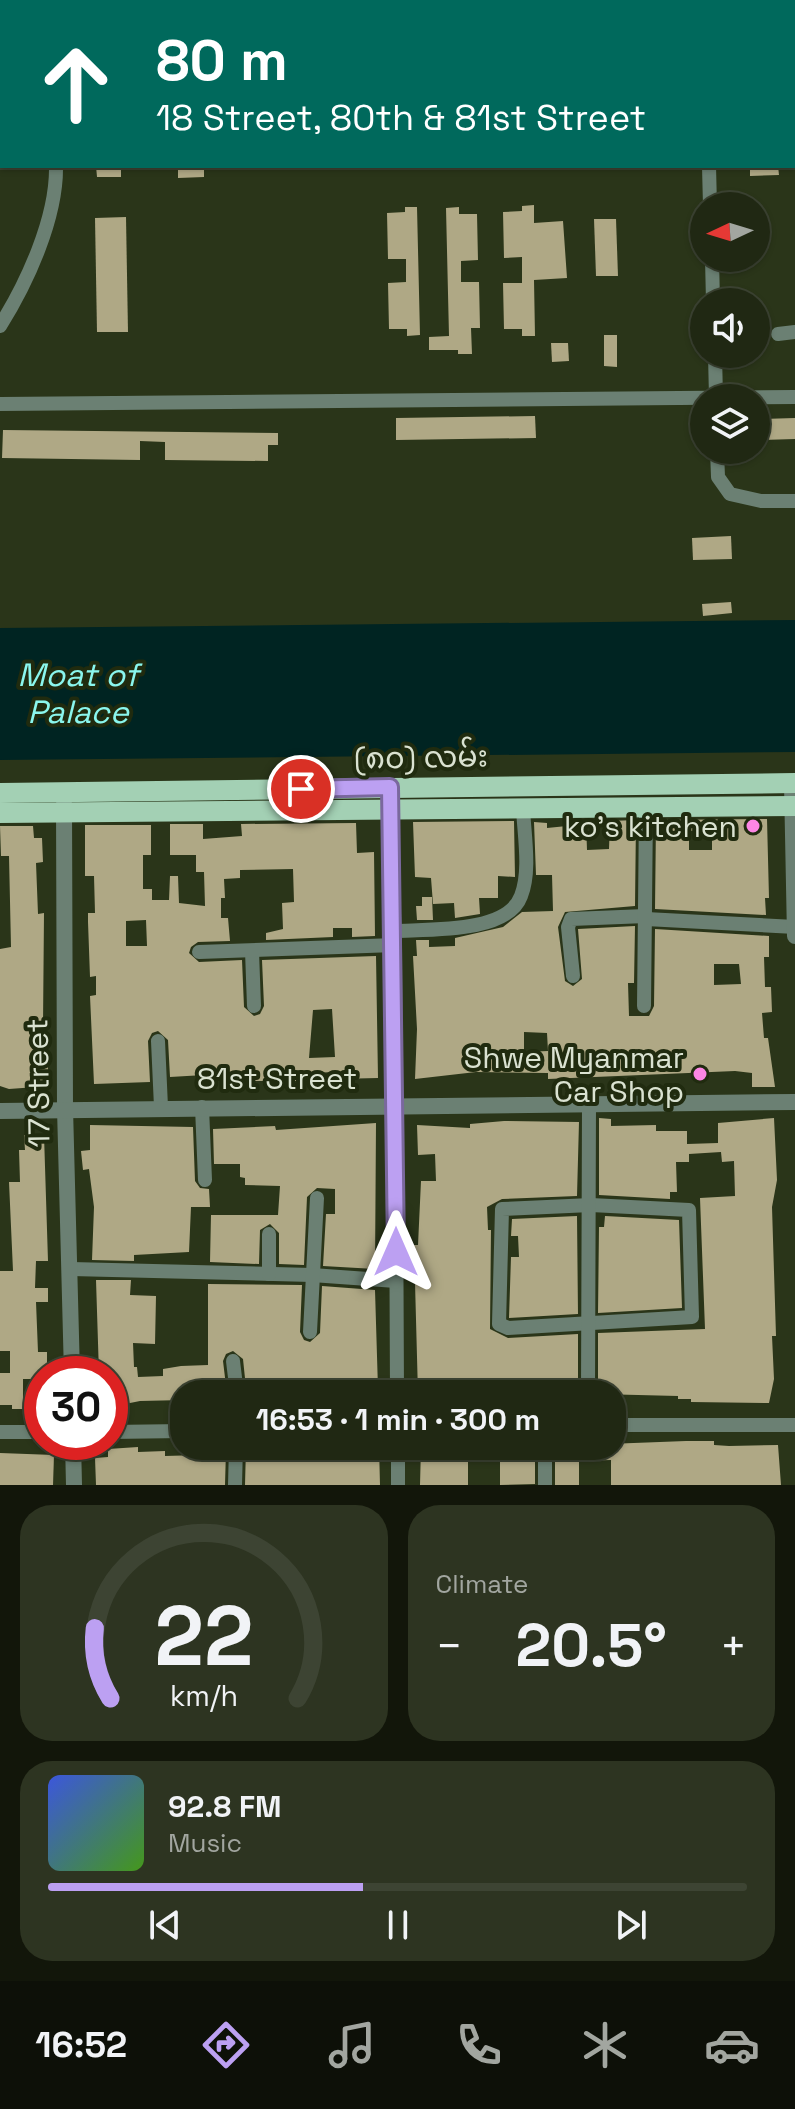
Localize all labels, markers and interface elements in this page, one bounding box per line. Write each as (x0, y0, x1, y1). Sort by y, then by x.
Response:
text: 80 m (156, 25, 288, 96)
icon: ahead (24, 32, 128, 136)
text: 18 Street, 80th & 81st Street (156, 95, 646, 141)
north arrow (690, 192, 770, 272)
map controls (690, 192, 770, 464)
button: sound (690, 288, 770, 368)
button: layers (690, 384, 770, 464)
water label: Moat of Palace (17, 655, 143, 732)
street label: (၈၀) လမ်း (354, 734, 488, 778)
pin (267, 755, 335, 823)
icon: arrive (279, 767, 323, 811)
place label: ko's kitchen (564, 807, 737, 846)
marker: ko's kitchen (744, 817, 762, 835)
street label: 17 Street (17, 1018, 59, 1148)
place label: Shwe Myanmar Car Shop (464, 1038, 684, 1111)
street label: 81st Street (197, 1059, 357, 1098)
marker: Shwe Myanmar Car Shop (691, 1065, 709, 1083)
position arrow (354, 1210, 438, 1294)
speed limit sign: 30 (24, 1356, 128, 1460)
text: 16:53 · 1 min · 300 m (256, 1400, 540, 1439)
text: Climate (436, 1567, 528, 1601)
text: 22 (154, 1583, 253, 1689)
text: 20.5° (516, 1607, 667, 1684)
text: − (436, 1618, 463, 1674)
text: + (720, 1618, 747, 1674)
text: km/h (170, 1678, 238, 1714)
text: 92.8 FM (168, 1787, 281, 1826)
text: Music (168, 1826, 242, 1860)
icon: previous (143, 1903, 187, 1947)
icon: pause (376, 1903, 420, 1947)
icon: next (609, 1903, 653, 1947)
icon: directions (198, 2017, 254, 2073)
icon: music (324, 2017, 380, 2073)
icon: phone (451, 2017, 507, 2073)
icon: climate (577, 2017, 633, 2073)
icon: car (704, 2017, 760, 2073)
text: 16:52 (35, 2022, 127, 2068)

